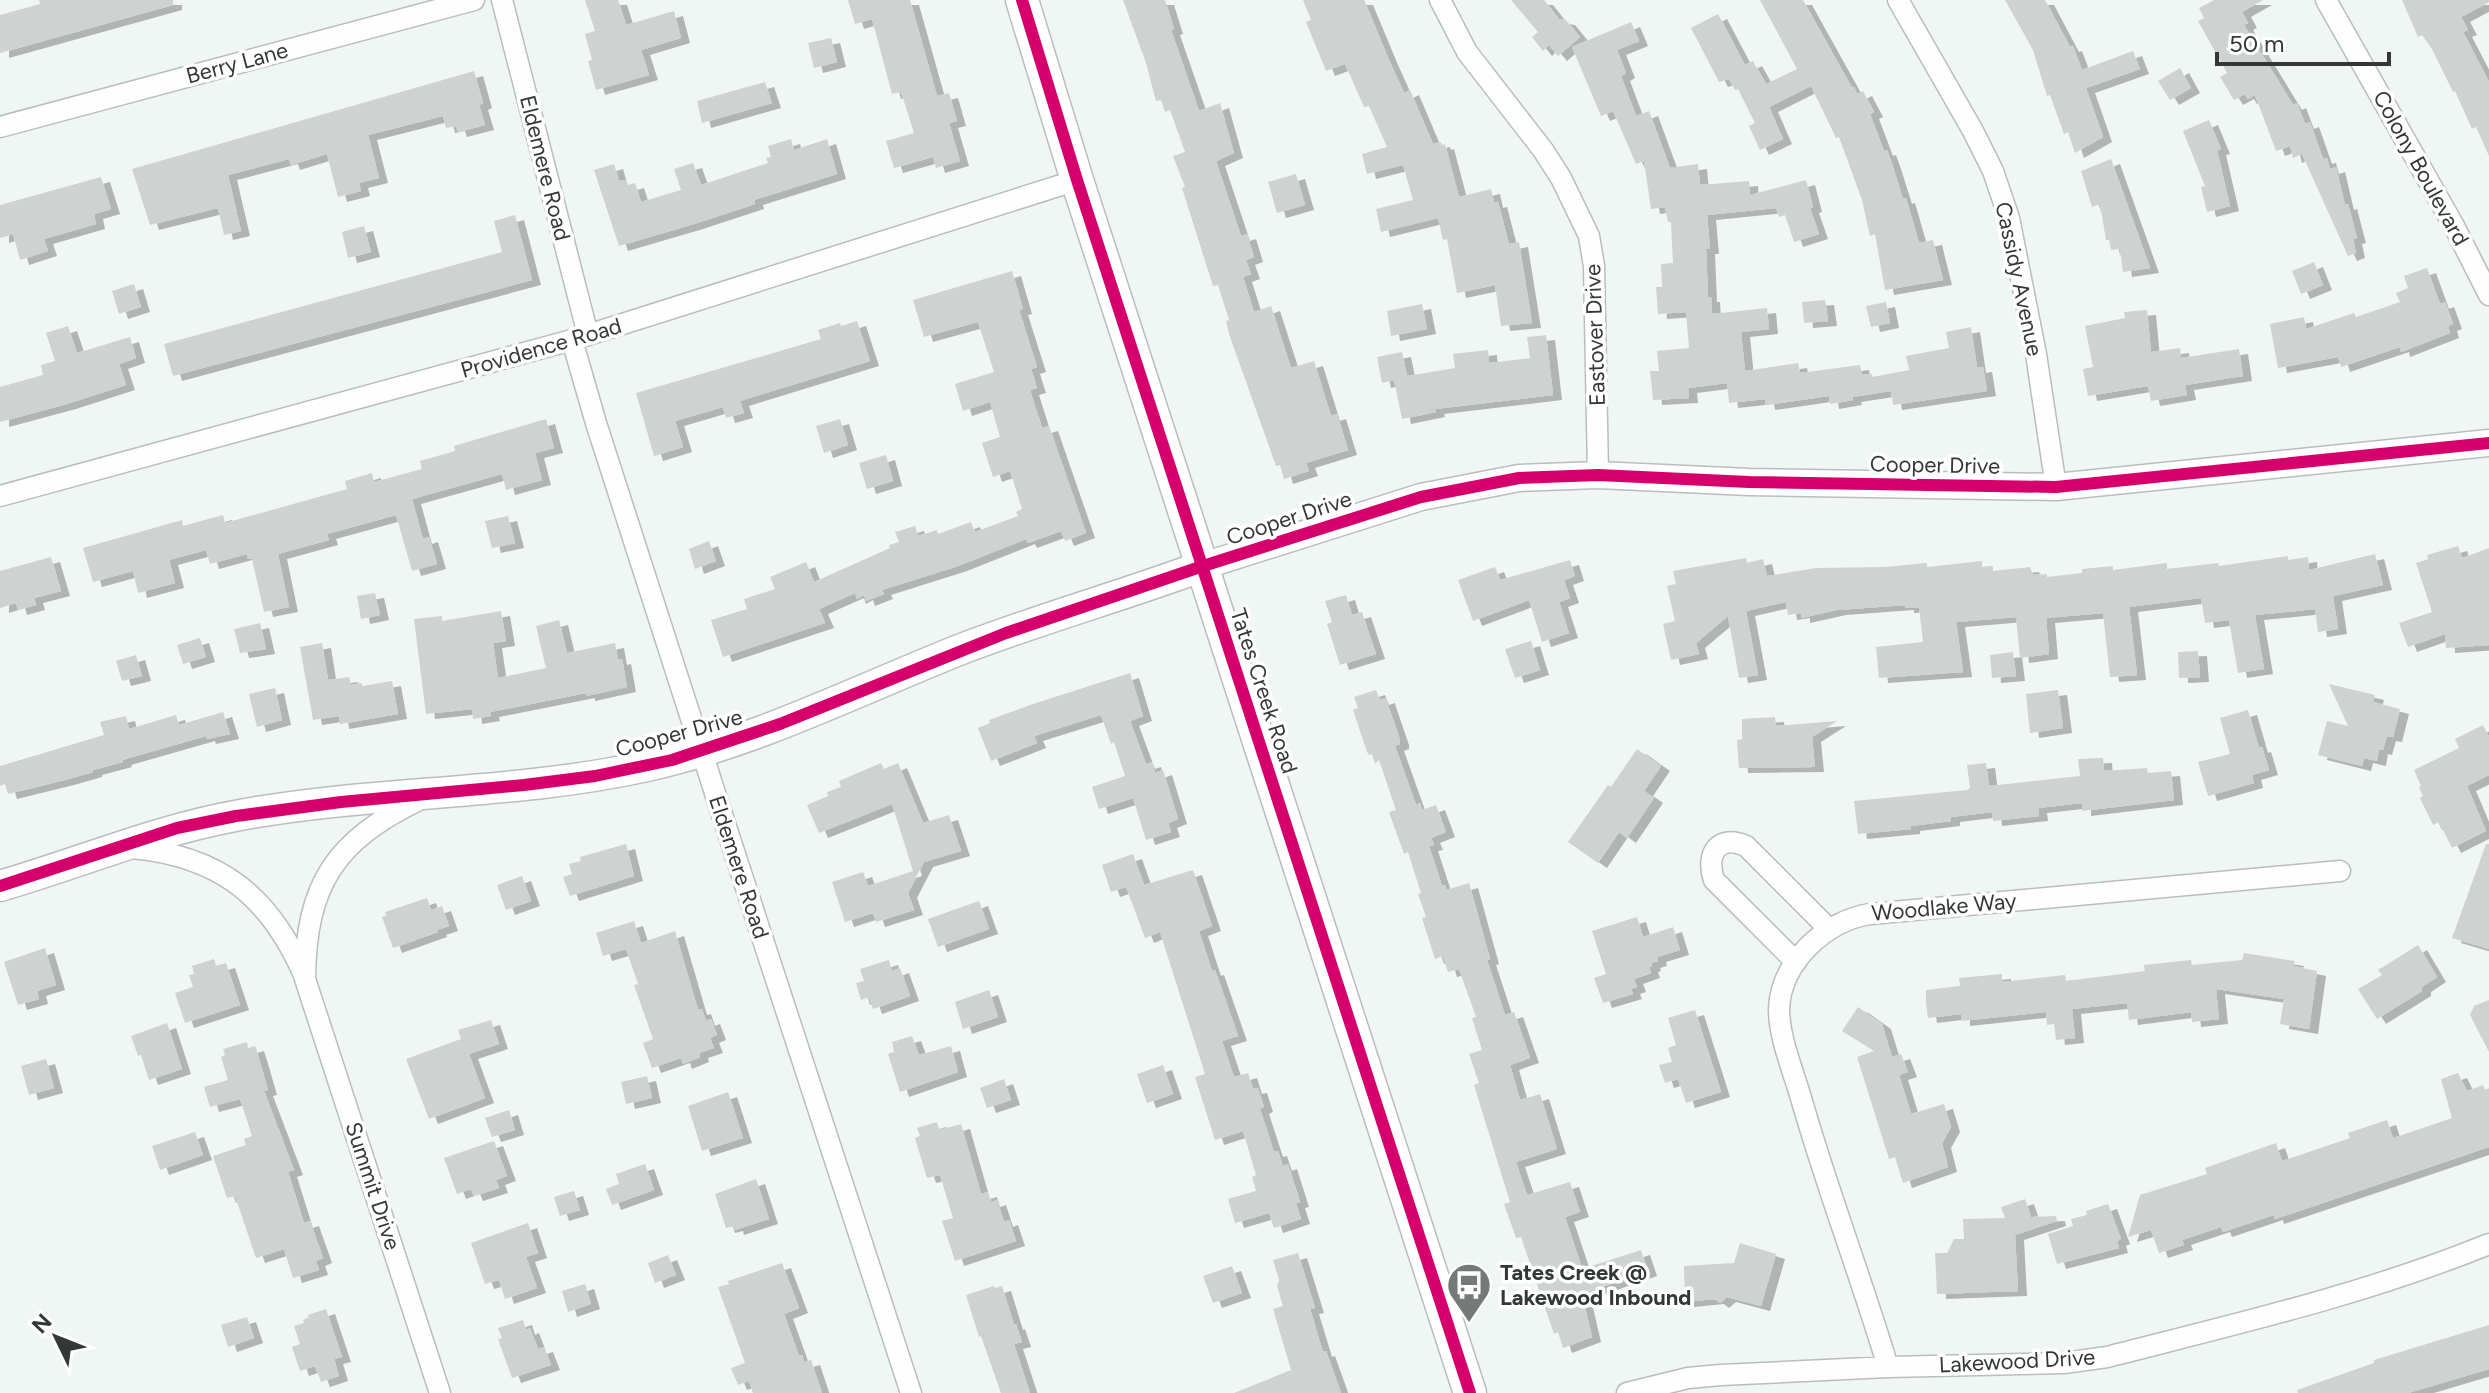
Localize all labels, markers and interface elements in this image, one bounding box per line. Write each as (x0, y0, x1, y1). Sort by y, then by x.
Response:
scale bar (2217, 16, 2389, 66)
text: 50 m (2229, 29, 2285, 58)
street label: Berry Lane (183, 36, 291, 90)
street label: Colony Boulevard (2367, 86, 2475, 250)
street label: Eldemere Road (514, 92, 576, 244)
street label: Cassidy Avenue (1989, 199, 2049, 359)
street label: Eastover Drive (1579, 263, 1611, 407)
street label: Providence Road (457, 312, 625, 384)
street label: Cooper Drive (1870, 450, 2000, 480)
street label: Cooper Drive (1223, 485, 1355, 551)
street label: Tates Creek Road (1225, 605, 1303, 777)
street label: Cooper Drive (613, 703, 745, 763)
street label: Eldemere Road (703, 792, 775, 942)
street label: Woodlake Way (1870, 887, 2018, 927)
street label: Summit Drive (340, 1119, 406, 1253)
place label: Tates Creek @ Lakewood Inbound (1500, 1259, 1691, 1311)
bus stop icon: Tates Creek @ Lakewood Inbound (1445, 1261, 1493, 1324)
north arrow (16, 1297, 96, 1377)
text: N (26, 1308, 57, 1339)
street label: Lakewood Drive (1938, 1343, 2096, 1379)

